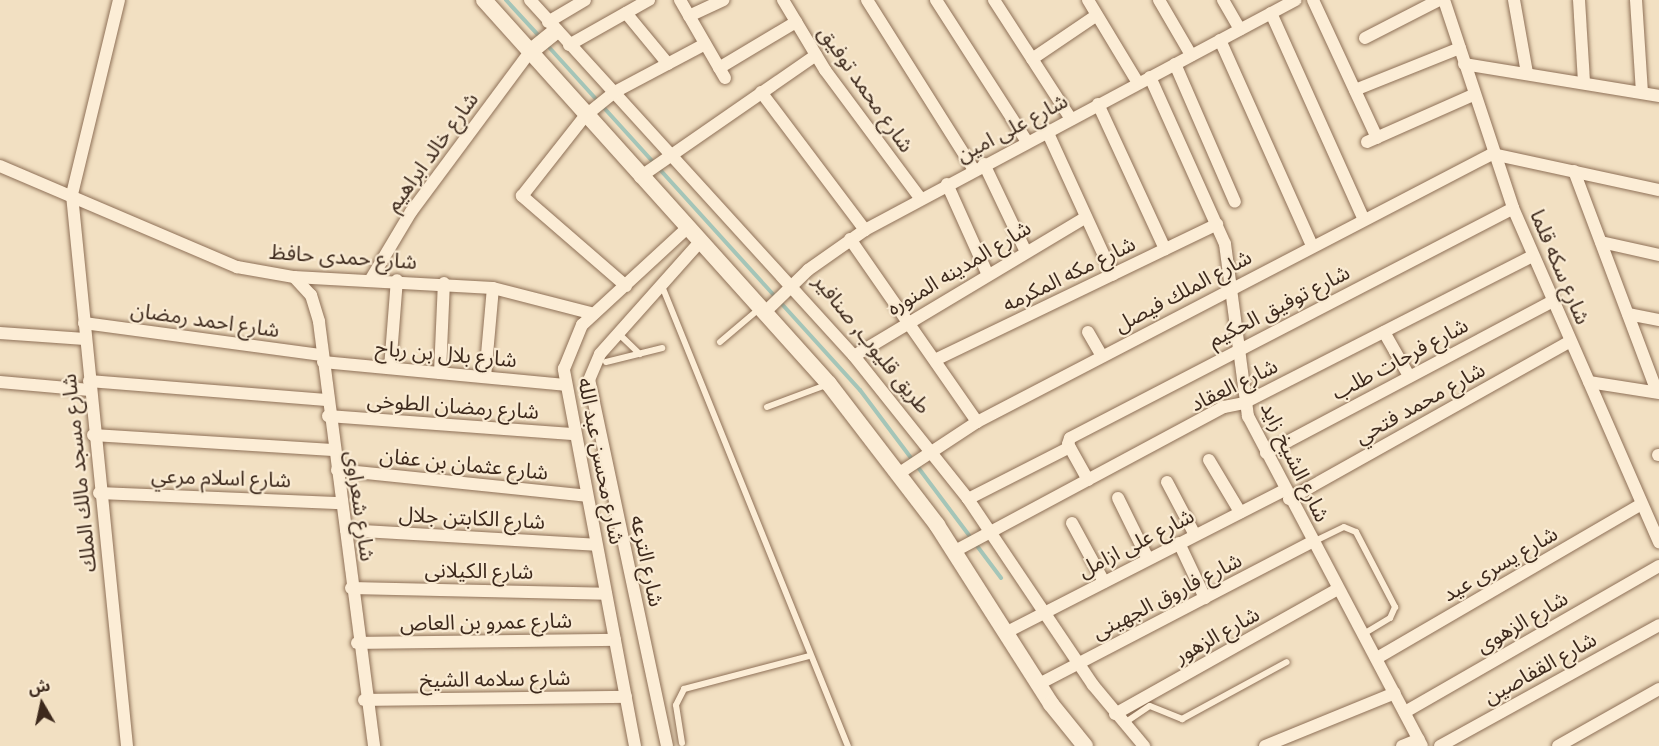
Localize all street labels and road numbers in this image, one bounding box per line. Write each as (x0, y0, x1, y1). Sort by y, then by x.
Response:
street label: شارع محمد توفيق (813, 21, 919, 157)
street label: شارع خالد ابراهيم (380, 88, 484, 216)
street label: شارع على امين (952, 88, 1072, 168)
street label: شارع سكه قلما (1525, 206, 1595, 328)
street label: شارع المدينه المنوره (882, 215, 1036, 321)
street label: شارع مكه المكرمه (998, 231, 1140, 317)
street label: شارع حمدى حافظ (268, 239, 418, 275)
street label: شارع الملك فيصل (1110, 244, 1256, 338)
street label: شارع توفيق الحكيم (1204, 259, 1354, 353)
street label: طريق قليوب, صنافير (808, 269, 936, 419)
street label: شارع احمد رمضان (129, 297, 281, 343)
street label: شارع فرحات طلب (1328, 313, 1472, 405)
street label: شارع بلال بن رباح (374, 335, 518, 373)
street label: شارع العقاد (1186, 353, 1282, 417)
street label: شارع محمد فتحي (1351, 357, 1489, 449)
street label: شارع مسجد مالك الملك (56, 372, 102, 574)
street label: شارع محسن عبد الله (572, 375, 630, 547)
street label: شارع رمضان الطوخى (366, 387, 540, 425)
street label: شارع الشيخ زايد (1255, 398, 1335, 526)
street label: شارع عثمان بن عفان (378, 443, 550, 485)
street label: شارع شعراوى (340, 449, 380, 563)
street label: شارع اسلام مرعي (151, 463, 291, 493)
street label: شارع الكابتن جلال (398, 502, 546, 534)
street label: شارع على ازامل (1074, 503, 1198, 583)
street label: شارع الترعه (625, 513, 669, 609)
street label: شارع يسرى عيد (1438, 521, 1562, 607)
street label: شارع فاروق الجهينى (1088, 547, 1246, 645)
street label: شارع الكيلانى (425, 557, 533, 585)
street label: شارع الزهوى (1472, 586, 1572, 658)
street label: شارع الزهور (1170, 601, 1264, 669)
street label: شارع عمرو بن العاص (400, 608, 572, 636)
street label: شارع القفاصين (1479, 627, 1601, 709)
street label: شارع سلامه الشيخ (419, 665, 571, 693)

